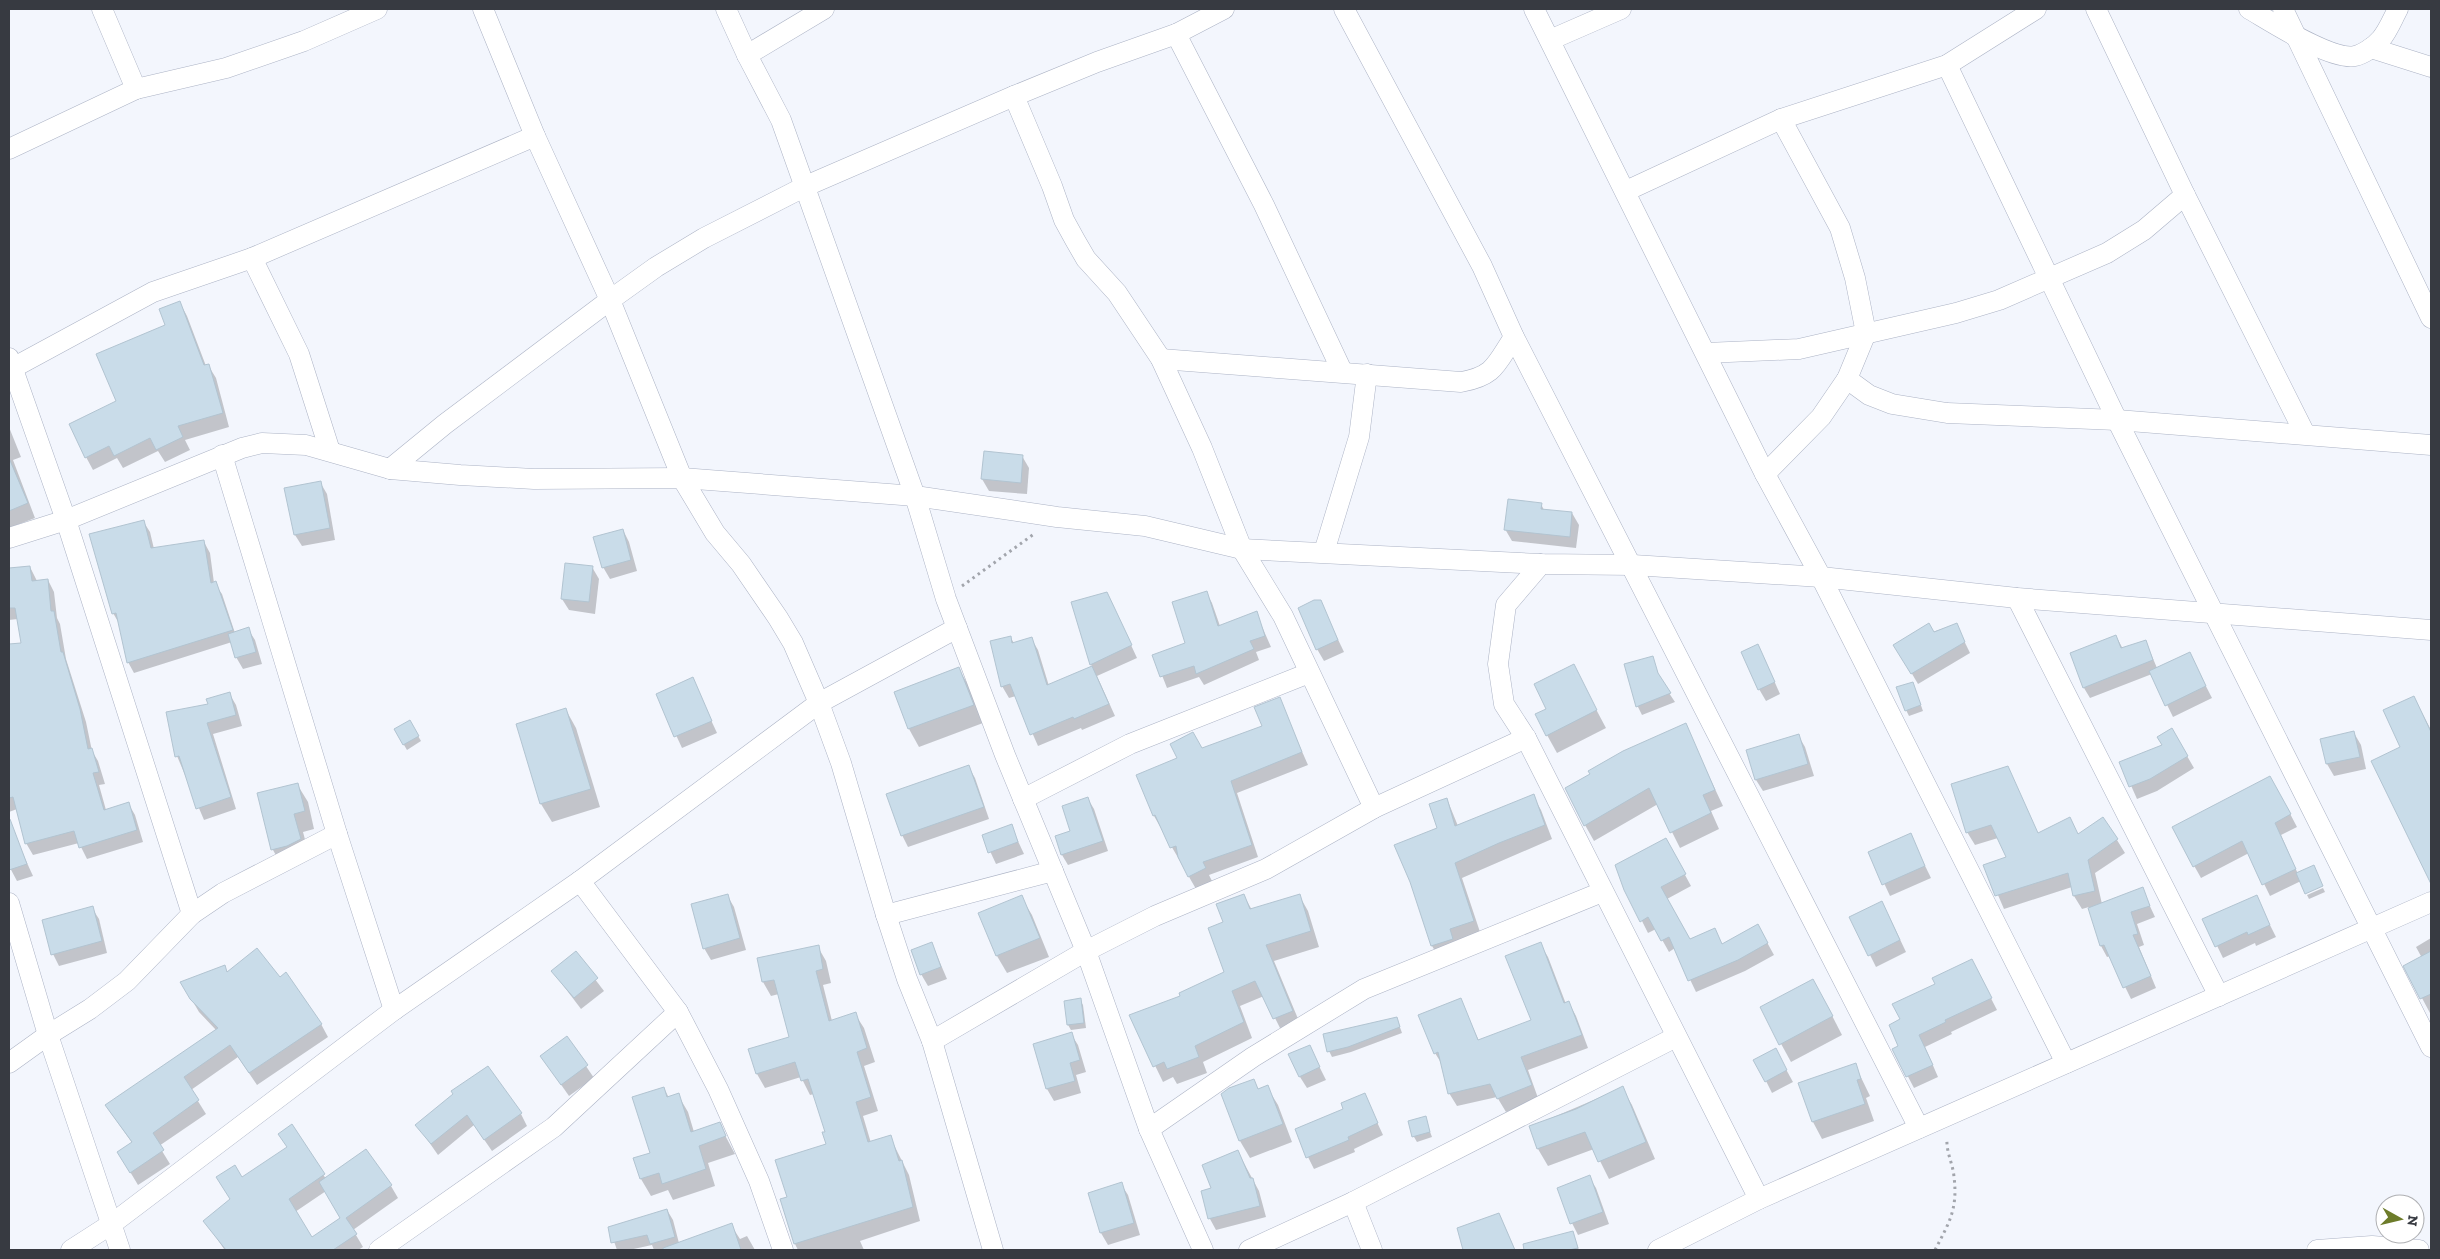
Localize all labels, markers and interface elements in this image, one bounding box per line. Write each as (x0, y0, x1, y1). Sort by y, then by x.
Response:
north arrow (2375, 1194, 2425, 1244)
text: N (2403, 1214, 2422, 1228)

